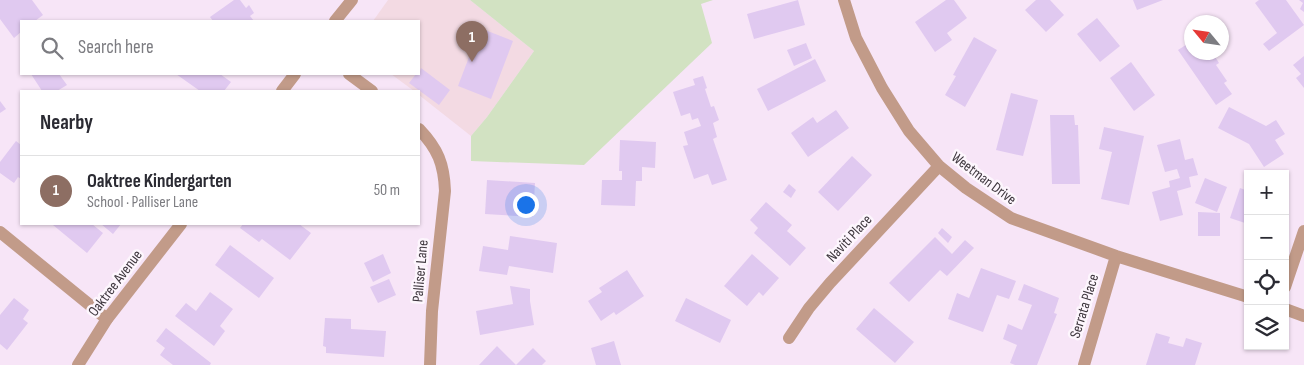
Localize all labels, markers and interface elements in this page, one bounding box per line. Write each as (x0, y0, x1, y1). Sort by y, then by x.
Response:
north arrow (1184, 15, 1229, 60)
search box (20, 20, 420, 75)
pin: 1 (456, 21, 488, 62)
icon: search (38, 34, 66, 62)
text: Search here (78, 36, 154, 59)
text: Nearby (40, 110, 93, 135)
street label: Weetman Drive (947, 148, 1020, 209)
text: Oaktree Kindergarten (87, 170, 232, 193)
map controls (1244, 170, 1289, 350)
button: + (1244, 170, 1289, 215)
text: 1 (53, 181, 59, 200)
text: 50 m (374, 181, 400, 200)
your location (513, 192, 539, 218)
text: School · Palliser Lane (87, 193, 198, 212)
street label: Naviti Place (822, 210, 876, 266)
button: − (1244, 215, 1289, 260)
street label: Palliser Lane (408, 239, 433, 303)
street label: Oaktree Avenue (84, 246, 147, 320)
button: locate (1244, 260, 1289, 305)
street label: Serrata Place (1066, 272, 1103, 341)
button: layers (1244, 305, 1289, 350)

